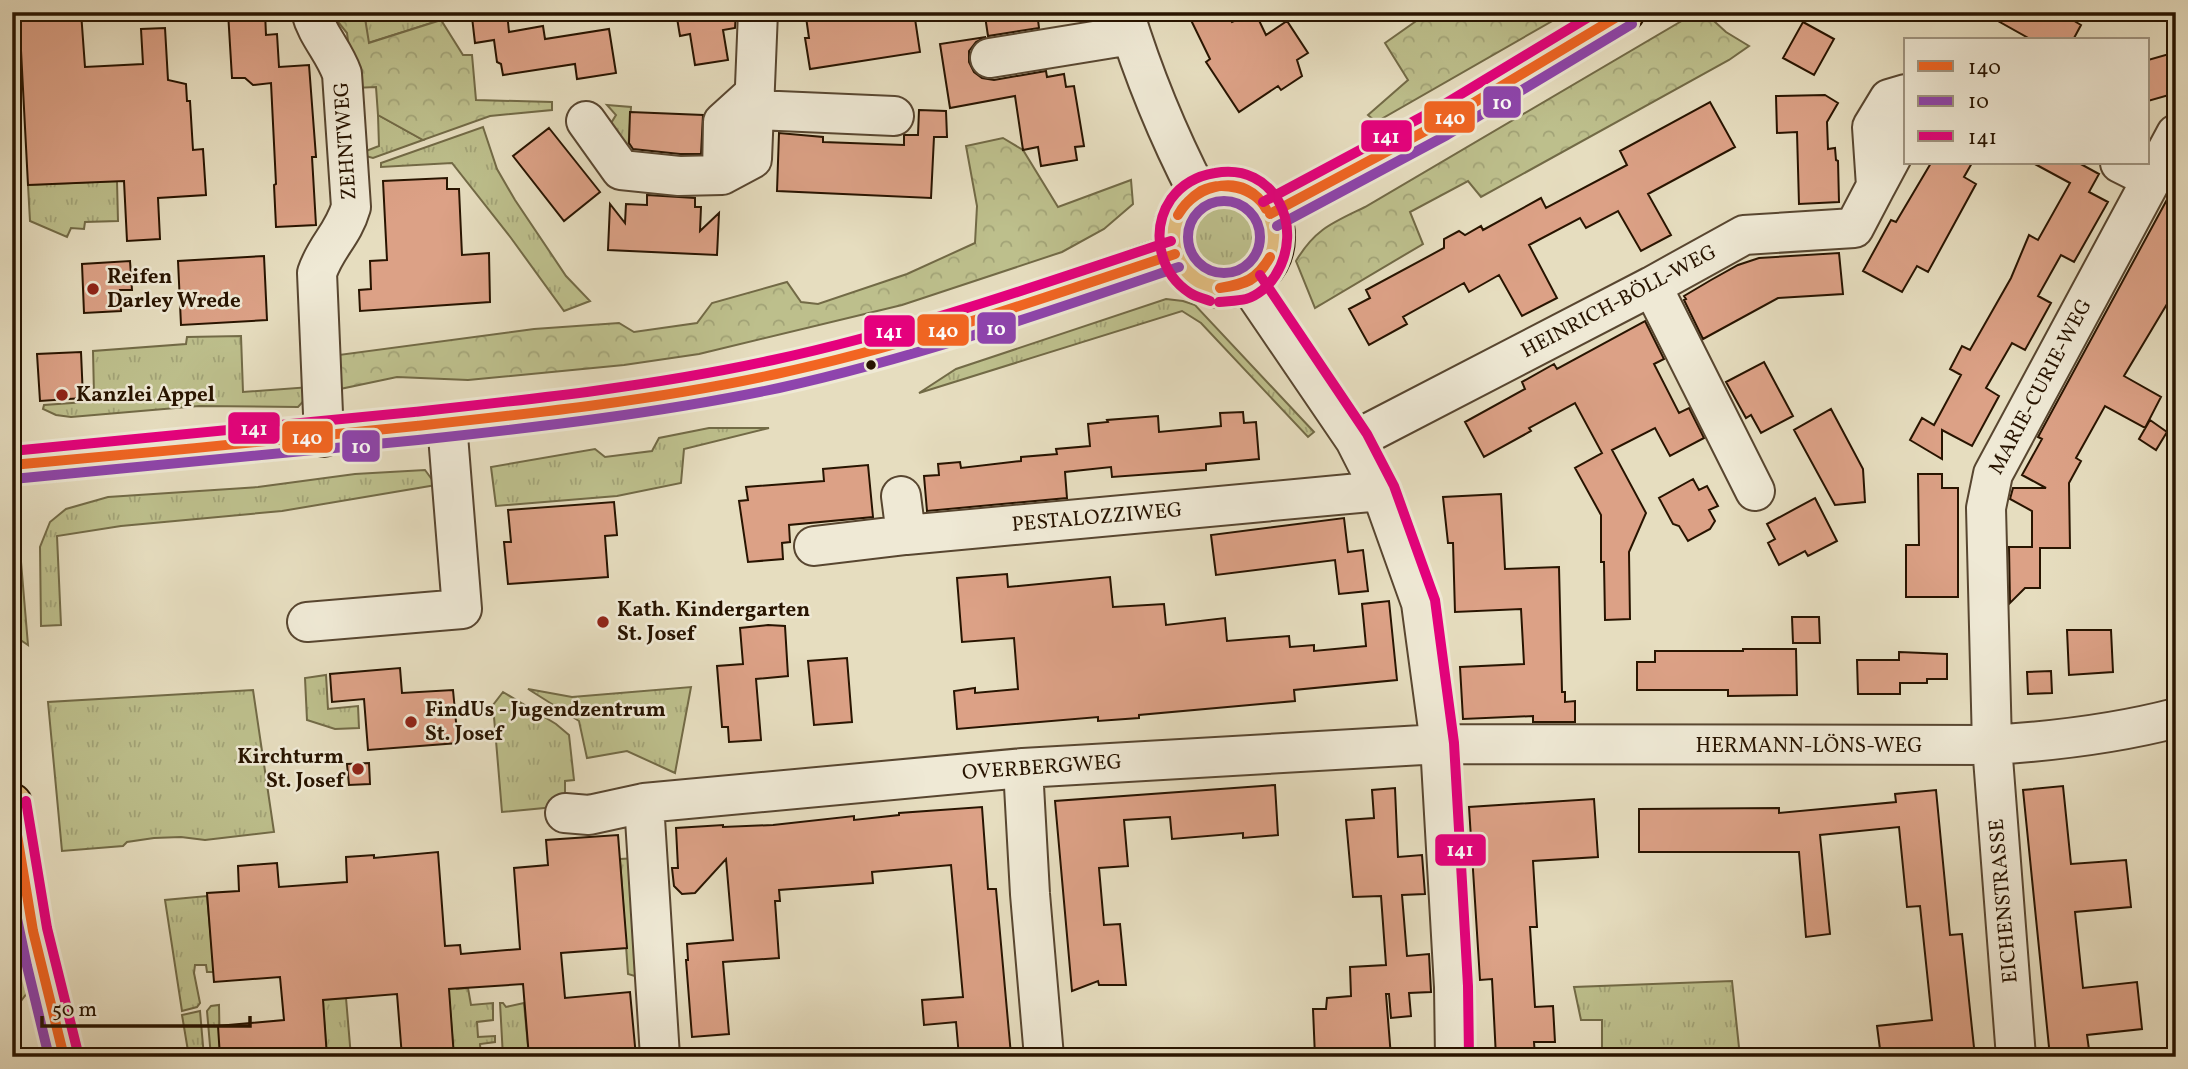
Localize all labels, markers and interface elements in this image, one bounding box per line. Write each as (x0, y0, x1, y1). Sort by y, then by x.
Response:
legend (1904, 38, 2150, 164)
text: 140 (1968, 54, 2001, 83)
street label: ZEHNTWEG (327, 81, 365, 201)
line badge: 10 (1482, 85, 1522, 119)
text: 10 (1968, 88, 1989, 117)
text: 10 (1492, 91, 1512, 117)
line badge: 140 (1423, 100, 1476, 134)
text: 140 (1435, 106, 1466, 132)
line badge: 141 (1360, 119, 1413, 153)
text: 141 (1968, 124, 1997, 153)
text: 141 (1373, 125, 1399, 151)
street label: HEINRICH-BÖLL-WEG (1516, 238, 1722, 366)
place label: Reifen Darley Wrede (107, 263, 241, 316)
marker: Reifen Darley Wrede (85, 281, 101, 297)
street label: MARIE-CURIE-WEG (1982, 294, 2100, 480)
line badge: 10 (976, 311, 1017, 345)
line badge: 140 (916, 313, 970, 347)
line badge: 141 (863, 314, 916, 348)
text: 10 (986, 317, 1006, 343)
text: 140 (928, 319, 959, 345)
text: 141 (876, 320, 902, 346)
unlabelled marker (864, 358, 878, 372)
place label: Kanzlei Appel (76, 381, 215, 410)
marker: Kanzlei Appel (54, 387, 70, 403)
line badge: 141 (227, 411, 281, 445)
text: 141 (241, 417, 267, 443)
line badge: 140 (281, 420, 334, 454)
text: 140 (292, 426, 323, 452)
line badge: 10 (341, 429, 381, 463)
text: 10 (351, 435, 371, 461)
street label: PESTALOZZIWEG (1010, 496, 1184, 540)
place label: Kath. Kindergarten St. Josef (617, 596, 810, 649)
marker: Kath. Kindergarten St. Josef (595, 614, 611, 630)
place label: FindUs - Jugendzentrum St. Josef (425, 696, 666, 749)
marker: FindUs - Jugendzentrum St. Josef (403, 714, 419, 730)
street label: HERMANN-LÖNS-WEG (1695, 732, 1923, 761)
place label: Kirchturm St. Josef (237, 743, 346, 796)
street label: OVERBERGWEG (961, 748, 1123, 788)
marker: Kirchturm St. Josef (350, 761, 366, 777)
street label: EICHENSTRASSE (1982, 817, 2026, 985)
line badge: 141 (1434, 833, 1487, 867)
text: 141 (1447, 838, 1473, 864)
scale bar (42, 985, 250, 1029)
text: 50 m (52, 996, 97, 1025)

